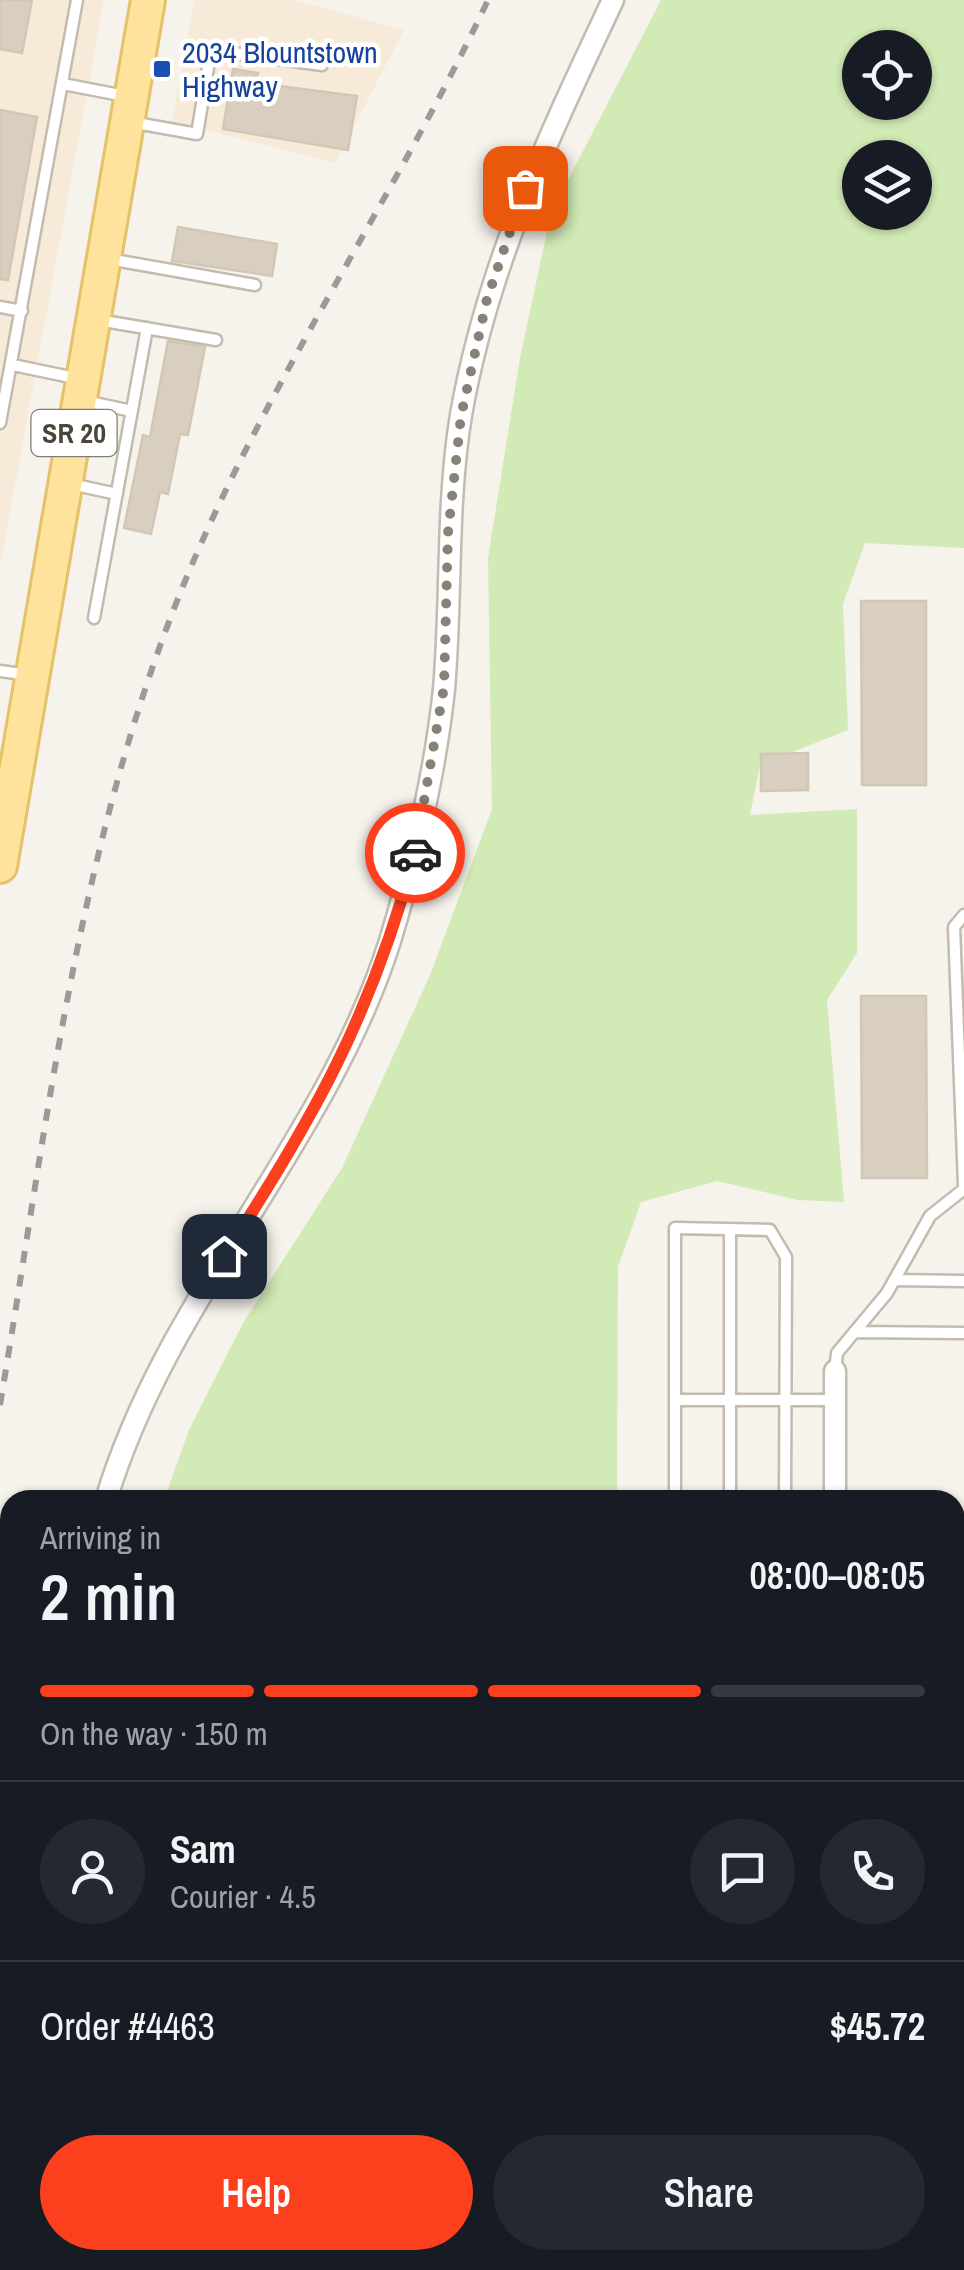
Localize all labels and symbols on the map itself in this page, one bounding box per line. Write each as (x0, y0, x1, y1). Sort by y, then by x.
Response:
place label: 2034 Blountstown Highway (182, 32, 378, 106)
marker: 2034 Blountstown Highway (151, 58, 173, 80)
pin (483, 146, 568, 231)
road number: SR 20 (32, 410, 116, 456)
courier (365, 803, 465, 903)
pin (182, 1214, 267, 1299)

